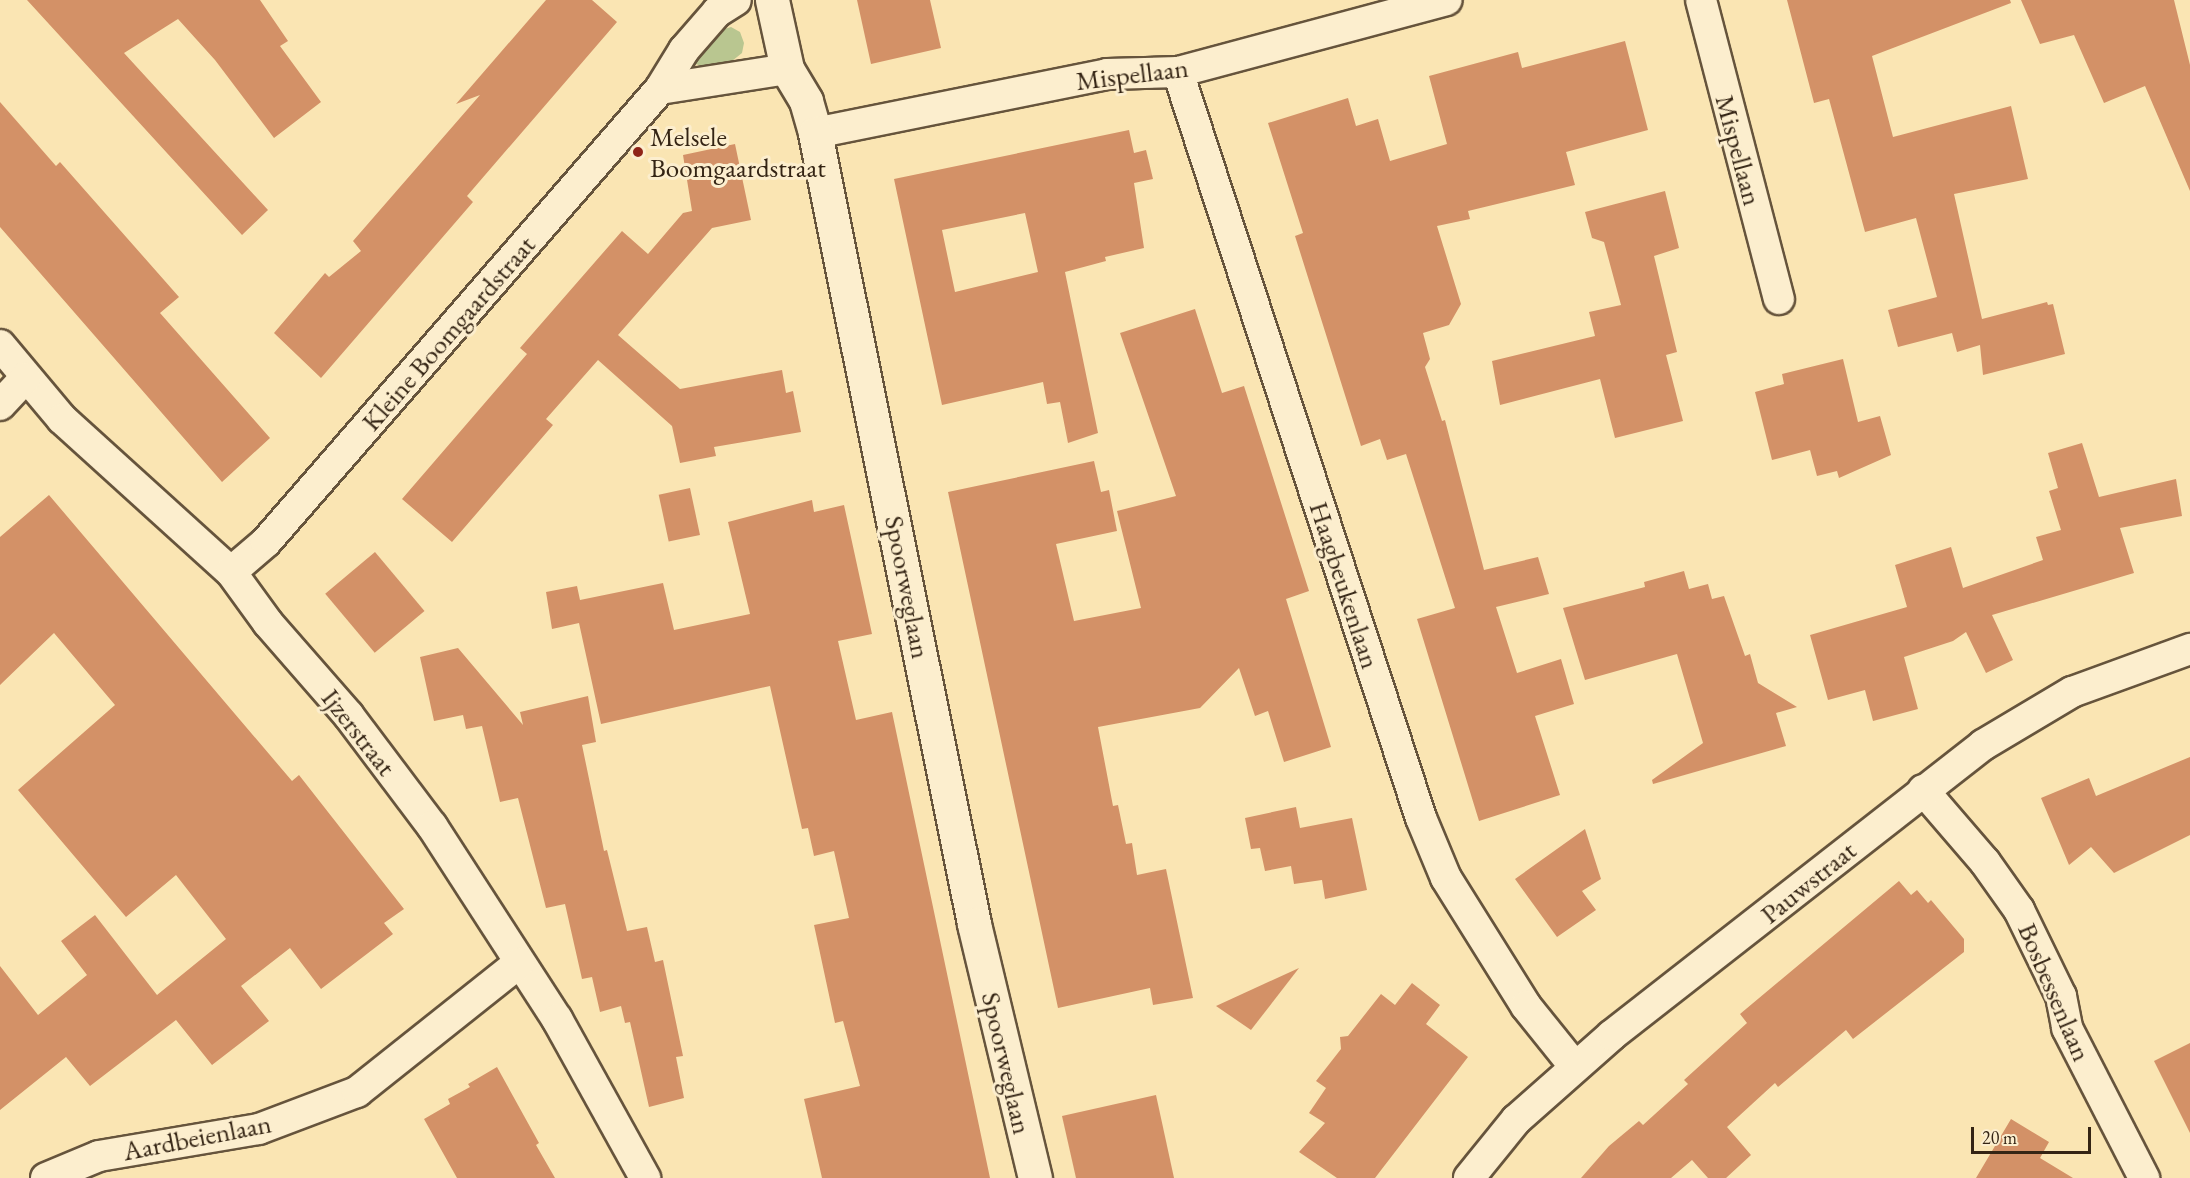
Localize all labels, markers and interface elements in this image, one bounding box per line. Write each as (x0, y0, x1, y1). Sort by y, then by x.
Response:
street label: Mispellaan (1074, 51, 1190, 97)
street label: Mispellaan (1709, 91, 1769, 209)
place label: Melsele Boomgaardstraat (650, 120, 826, 183)
marker: Melsele Boomgaardstraat (631, 145, 645, 159)
street label: Kleine Boomgaardstraat (354, 229, 542, 437)
street label: Haagbeukenlaan (1303, 497, 1387, 673)
street label: Spoorweglaan (878, 513, 938, 661)
street label: Ijzerstraat (315, 682, 403, 782)
street label: Pauwstraat (1754, 834, 1862, 930)
street label: Bosbessenlaan (2011, 918, 2099, 1066)
street label: Spoorweglaan (975, 989, 1039, 1137)
street label: Aardbeienlaan (120, 1107, 274, 1167)
scale bar (1974, 1115, 2094, 1153)
text: 20 m (1982, 1126, 2017, 1149)

